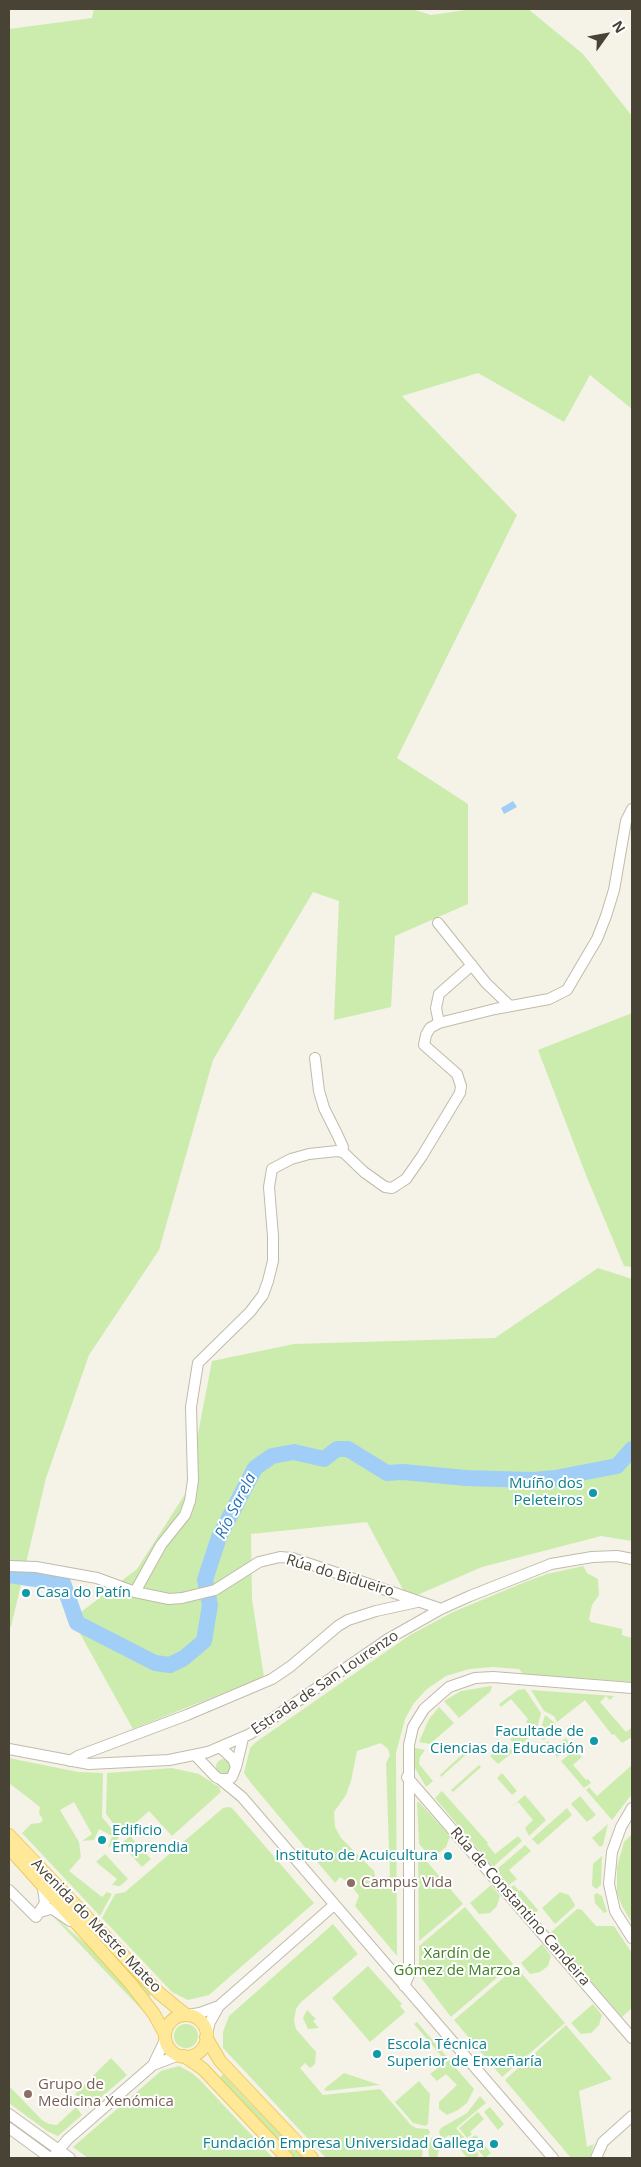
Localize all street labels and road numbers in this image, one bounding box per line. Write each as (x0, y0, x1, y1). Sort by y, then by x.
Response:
street label: Rúa do Bidueiro (284, 1551, 396, 1601)
street label: Estrada de San Lourenzo (248, 1627, 402, 1739)
street label: Rúa de Constantino Candeira (446, 1824, 594, 1990)
street label: Avenida do Mestre Mateo (27, 1855, 165, 1997)

